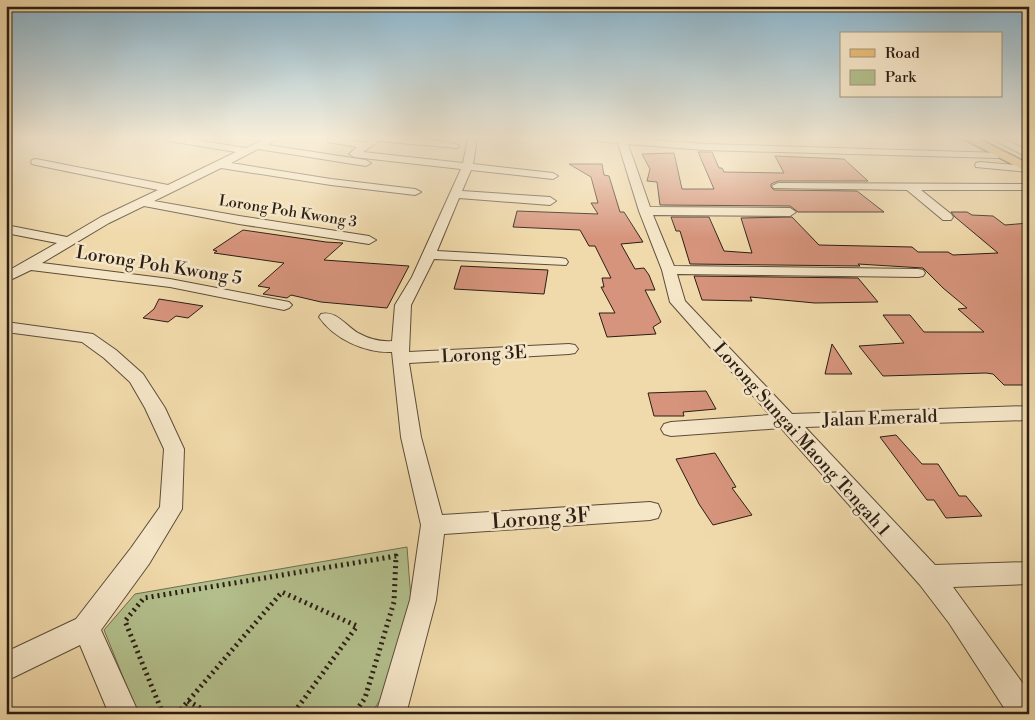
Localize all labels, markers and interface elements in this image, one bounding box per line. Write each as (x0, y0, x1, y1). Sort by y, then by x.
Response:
legend (840, 32, 1002, 98)
text: Road (885, 44, 920, 63)
text: Park (885, 68, 917, 87)
street label: Lorong Poh Kwong 3 (217, 191, 358, 232)
street label: Lorong Poh Kwong 5 (74, 241, 244, 290)
street label: Lorong Sungai Maong Tengah 1 (708, 338, 895, 541)
street label: Lorong 3E (441, 341, 527, 368)
street label: Jalan Emerald (821, 405, 939, 432)
street label: Lorong 3F (491, 503, 592, 535)

